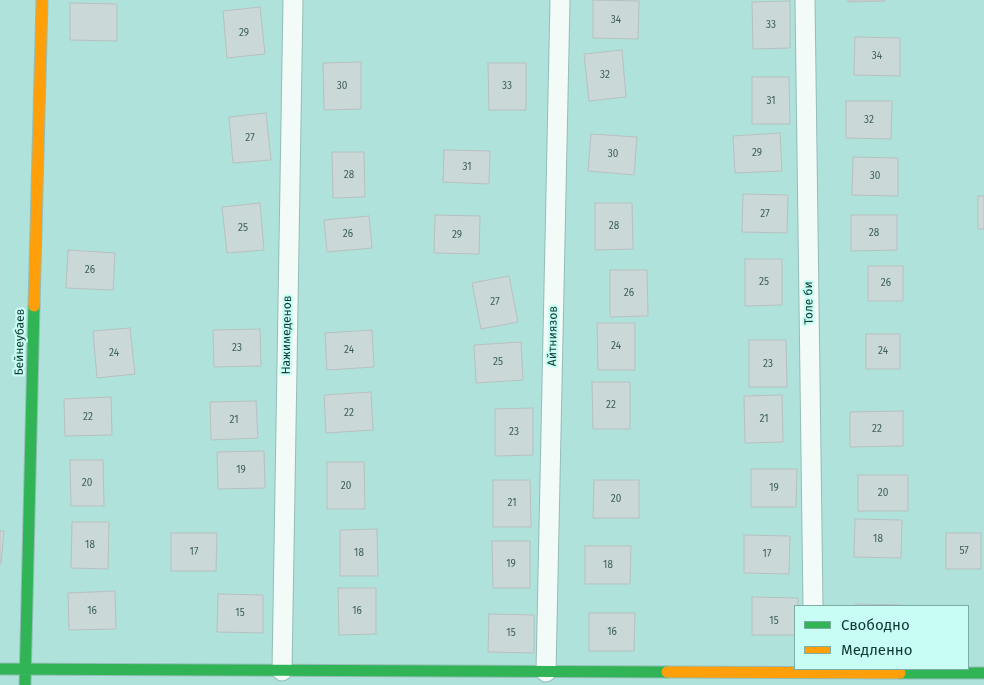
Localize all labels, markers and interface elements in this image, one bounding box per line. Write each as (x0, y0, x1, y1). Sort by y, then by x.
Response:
house number: 34 (611, 14, 621, 26)
house number: 33 (766, 19, 776, 31)
house number: 29 (239, 27, 249, 39)
house number: 34 (872, 50, 882, 62)
house number: 32 (600, 69, 610, 81)
house number: 30 (337, 80, 347, 92)
house number: 33 (502, 80, 512, 92)
house number: 31 (766, 95, 776, 107)
house number: 32 (864, 114, 874, 126)
house number: 27 (245, 132, 255, 144)
house number: 29 (752, 147, 762, 159)
house number: 30 (608, 148, 618, 160)
house number: 31 (462, 161, 472, 173)
house number: 28 (344, 169, 354, 181)
house number: 30 (870, 170, 880, 182)
house number: 27 (760, 208, 770, 220)
house number: 28 (609, 220, 619, 232)
house number: 25 (238, 222, 248, 234)
house number: 28 (869, 227, 879, 239)
house number: 26 (343, 228, 353, 240)
house number: 29 (452, 229, 462, 241)
house number: 26 (85, 264, 95, 276)
house number: 25 (759, 276, 769, 288)
house number: 26 (881, 277, 891, 289)
street label: Толе би (801, 281, 817, 325)
house number: 26 (624, 287, 634, 299)
street label: Нажимеденов (279, 295, 295, 375)
house number: 27 (490, 296, 500, 308)
street label: Айтниязов (545, 306, 561, 366)
street label: Бейнеубаев (12, 308, 28, 376)
house number: 24 (611, 340, 621, 352)
house number: 23 (232, 342, 242, 354)
house number: 24 (344, 344, 354, 356)
house number: 24 (878, 345, 888, 357)
house number: 24 (109, 347, 119, 359)
house number: 25 (493, 356, 503, 368)
house number: 23 (763, 358, 773, 370)
house number: 22 (606, 399, 616, 411)
house number: 22 (344, 407, 354, 419)
house number: 22 (83, 411, 93, 423)
house number: 21 (759, 413, 769, 425)
house number: 21 (229, 414, 239, 426)
house number: 22 (872, 423, 882, 435)
house number: 23 (509, 426, 519, 438)
house number: 19 (236, 464, 246, 476)
house number: 20 (82, 477, 92, 489)
house number: 20 (341, 480, 351, 492)
house number: 19 (769, 482, 779, 494)
house number: 20 (878, 487, 888, 499)
house number: 20 (611, 493, 621, 505)
house number: 21 (507, 497, 517, 509)
house number: 18 (873, 533, 883, 545)
house number: 18 (85, 539, 95, 551)
house number: 57 (959, 545, 969, 557)
house number: 17 (190, 546, 198, 558)
house number: 18 (354, 547, 364, 559)
house number: 17 (763, 548, 771, 560)
house number: 19 (506, 558, 516, 570)
house number: 18 (603, 559, 613, 571)
house number: 16 (87, 605, 97, 617)
house number: 16 (352, 605, 362, 617)
legend (794, 605, 969, 670)
house number: 15 (235, 607, 245, 619)
house number: 15 (769, 615, 779, 627)
text: Свободно (841, 616, 910, 634)
house number: 16 (607, 626, 617, 638)
house number: 15 (506, 627, 516, 639)
text: Медленно (841, 641, 913, 659)

